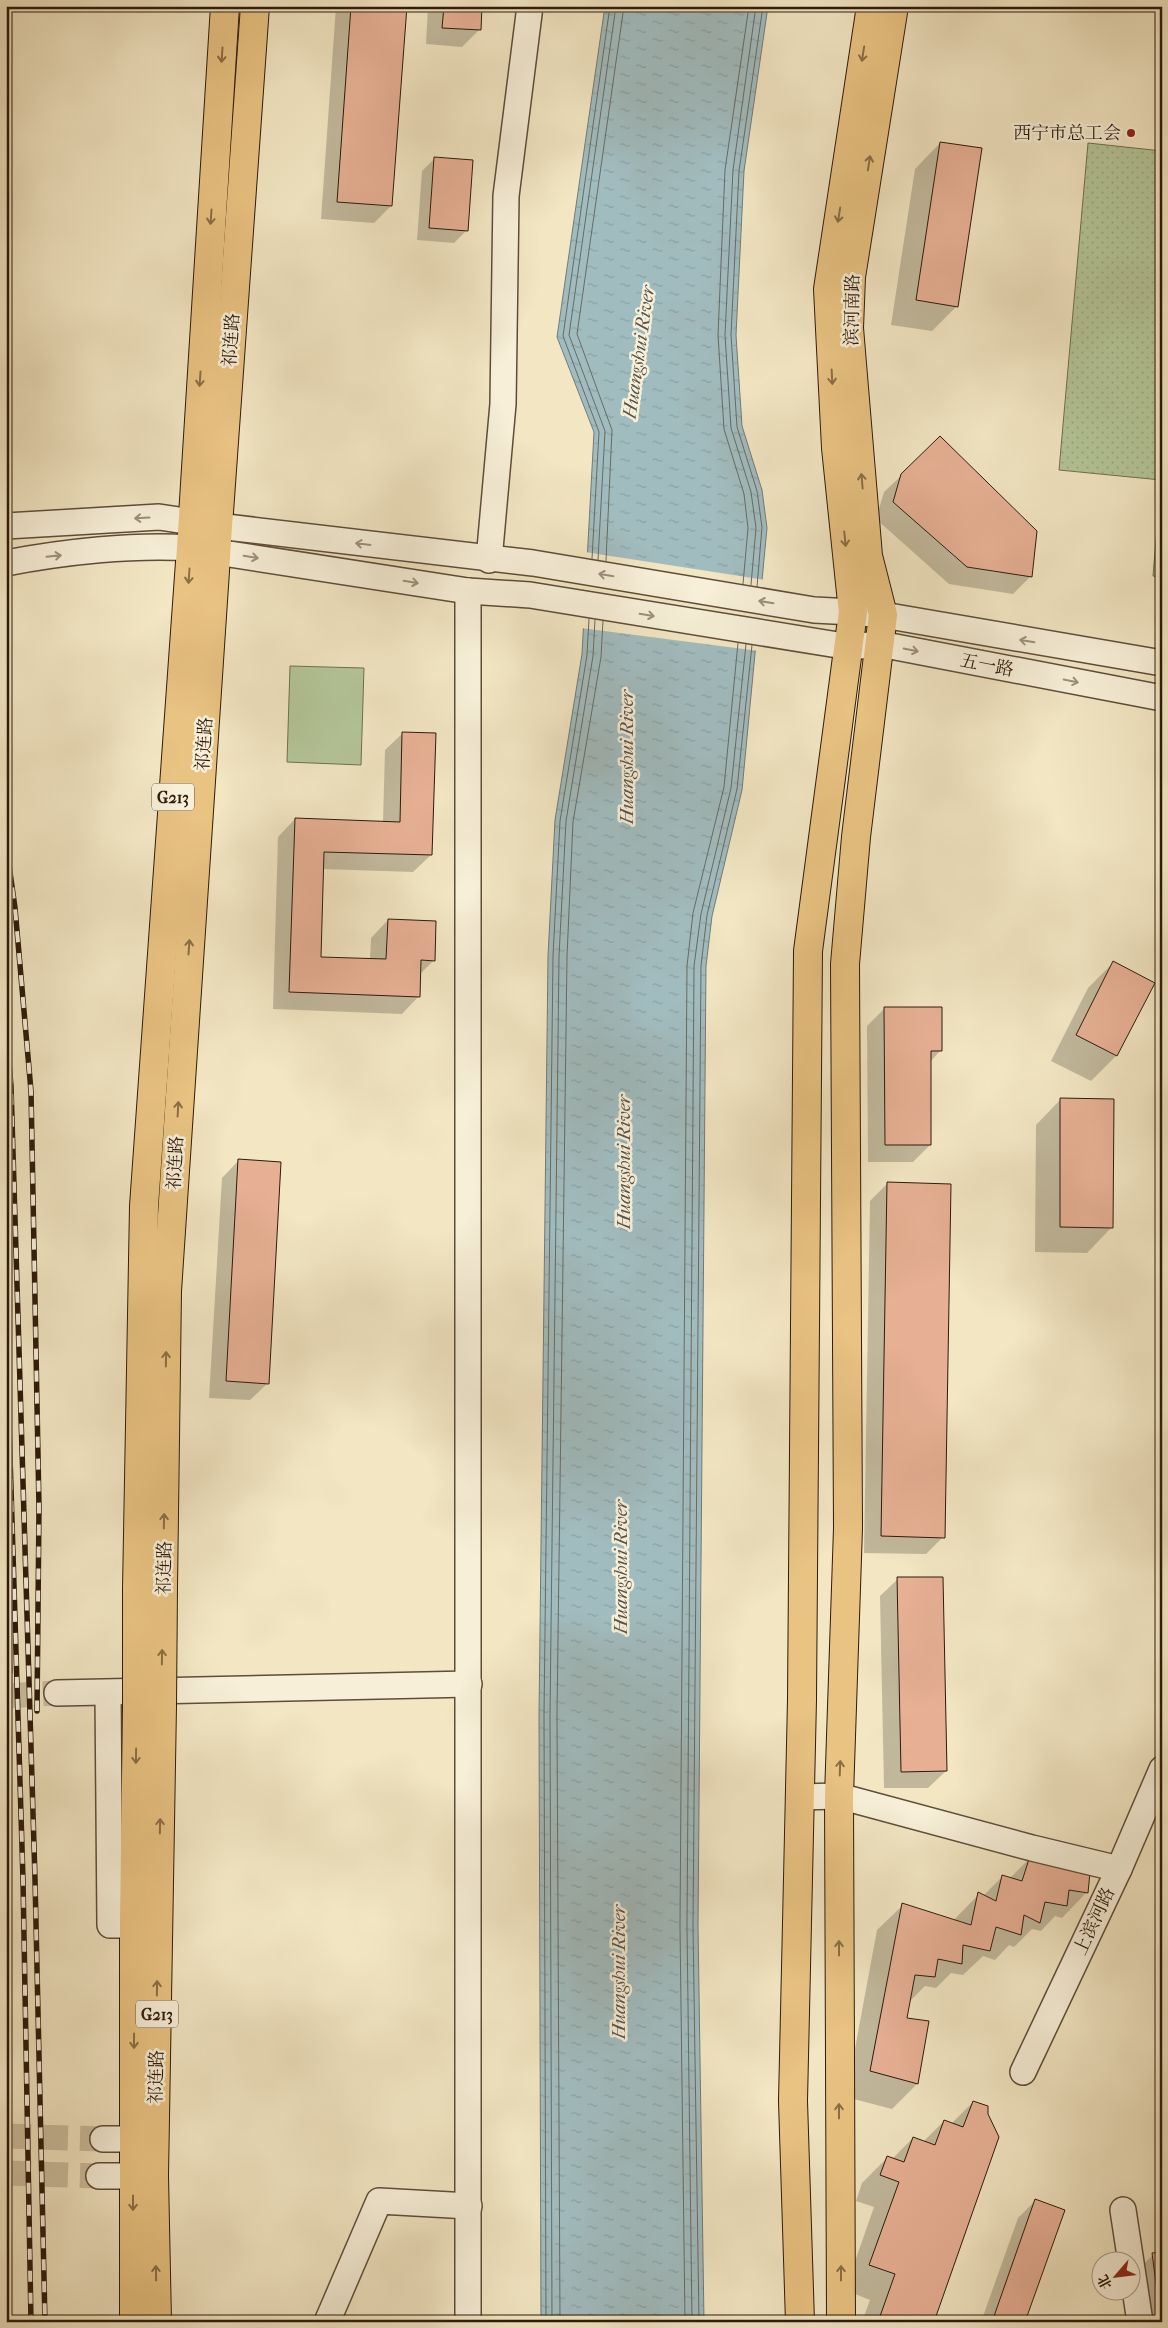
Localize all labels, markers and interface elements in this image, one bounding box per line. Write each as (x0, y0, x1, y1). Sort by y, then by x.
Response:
one-way arrow (858, 46, 868, 62)
one-way arrow (217, 47, 226, 63)
place label: 西宁市总工会 (1013, 123, 1121, 144)
marker: 西宁市总工会 (1125, 127, 1137, 139)
one-way arrow (864, 156, 874, 172)
one-way arrow (834, 207, 844, 223)
one-way arrow (206, 209, 216, 225)
street label: 滨河南路 (841, 274, 864, 346)
water label: Huangshui River (619, 283, 659, 421)
street label: 祁连路 (219, 312, 244, 368)
one-way arrow (828, 368, 837, 384)
one-way arrow (196, 371, 205, 387)
one-way arrow (857, 474, 867, 490)
one-way arrow (135, 513, 151, 523)
one-way arrow (840, 530, 850, 546)
one-way arrow (356, 539, 372, 549)
one-way arrow (46, 551, 62, 561)
one-way arrow (242, 552, 258, 562)
one-way arrow (184, 568, 193, 584)
one-way arrow (598, 570, 614, 580)
one-way arrow (403, 578, 419, 588)
one-way arrow (759, 597, 775, 607)
one-way arrow (639, 610, 655, 620)
one-way arrow (1020, 635, 1036, 645)
one-way arrow (903, 646, 919, 656)
street label: 五一路 (958, 650, 1015, 681)
one-way arrow (1062, 677, 1078, 686)
water label: Huangshui River (616, 689, 638, 825)
street label: 祁连路 (192, 716, 217, 772)
road number: G213 (152, 784, 194, 810)
one-way arrow (185, 939, 194, 955)
water label: Huangshui River (613, 1094, 635, 1230)
one-way arrow (174, 1101, 183, 1117)
street label: 祁连路 (164, 1136, 187, 1191)
one-way arrow (161, 1351, 171, 1367)
water label: Huangshui River (610, 1499, 632, 1635)
one-way arrow (159, 1513, 169, 1530)
street label: 祁连路 (154, 1541, 175, 1595)
one-way arrow (157, 1650, 167, 1666)
one-way arrow (131, 1748, 141, 1764)
one-way arrow (835, 1760, 845, 1776)
one-way arrow (155, 1818, 165, 1834)
street label: 上滨河路 (1070, 1884, 1119, 1958)
water label: Huangshui River (608, 1904, 630, 2040)
one-way arrow (834, 1940, 844, 1956)
one-way arrow (152, 1980, 162, 1996)
road number: G213 (136, 2000, 178, 2028)
one-way arrow (129, 2032, 139, 2049)
street label: 祁连路 (146, 2050, 167, 2104)
one-way arrow (834, 2103, 844, 2119)
one-way arrow (128, 2194, 138, 2211)
north arrow (1090, 2250, 1140, 2300)
one-way arrow (151, 2265, 161, 2282)
one-way arrow (836, 2265, 846, 2282)
text: 北 (1094, 2272, 1116, 2292)

